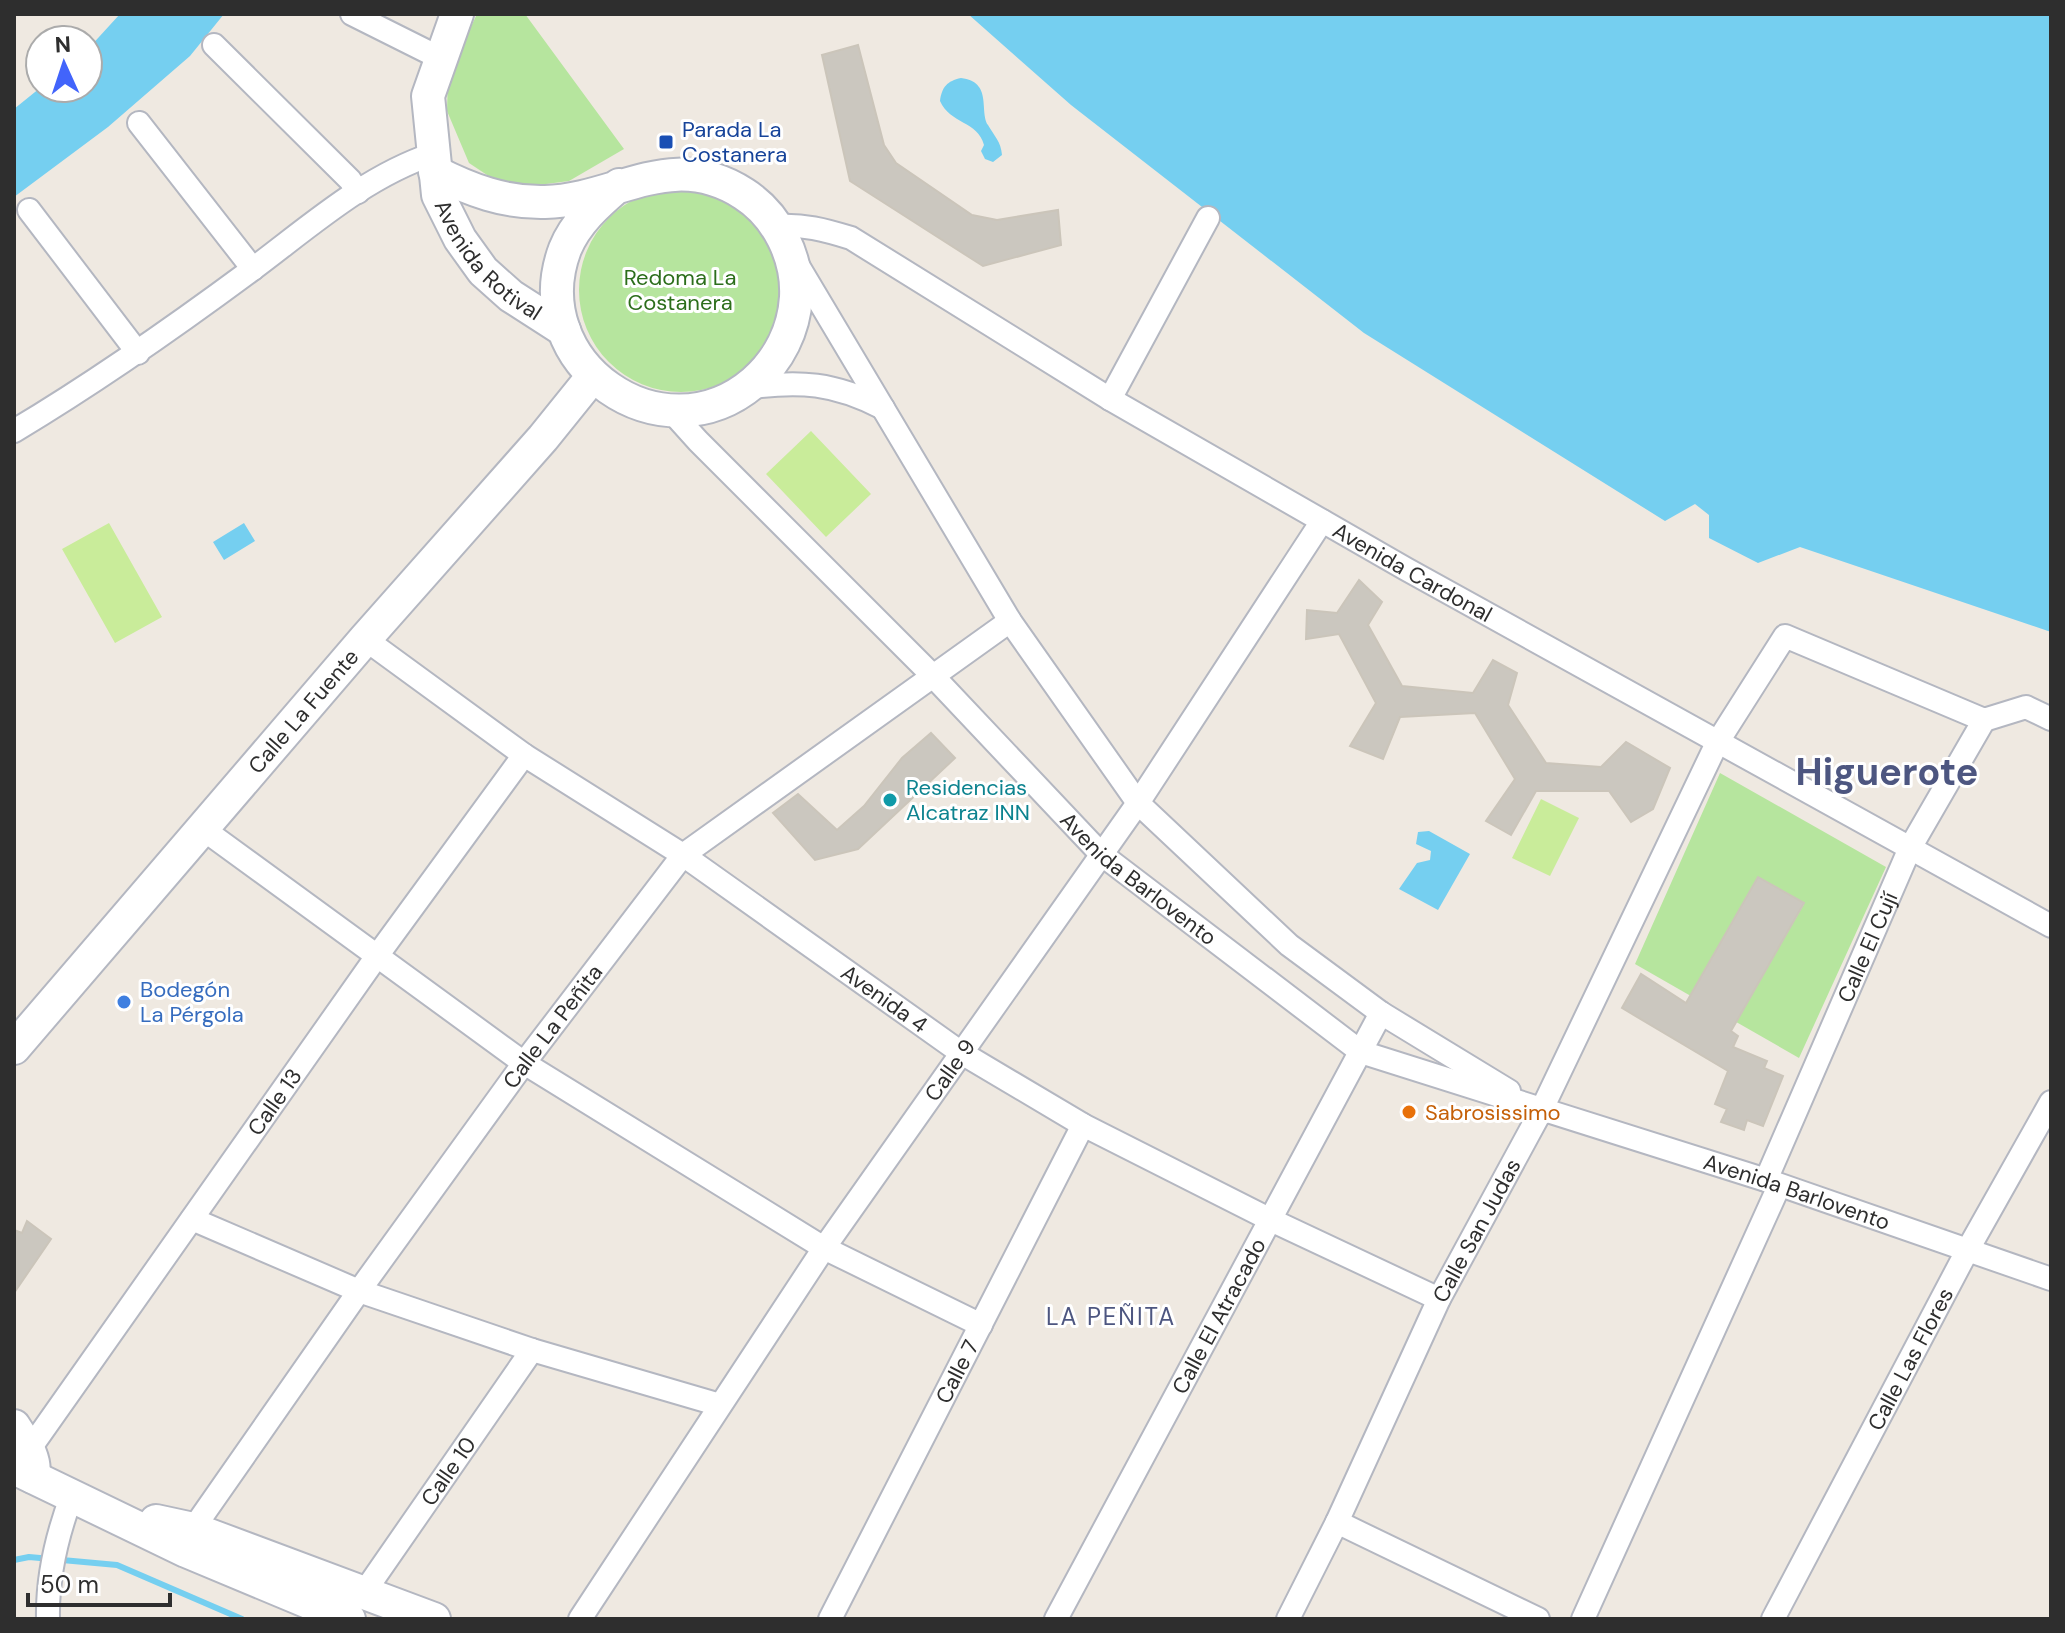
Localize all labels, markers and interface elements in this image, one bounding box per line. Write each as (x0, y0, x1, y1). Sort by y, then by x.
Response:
north arrow (24, 24, 104, 104)
text: N (54, 30, 72, 59)
place label: Parada La Costanera (682, 115, 787, 169)
marker: Parada La Costanera (657, 133, 675, 151)
street label: Avenida Rotival (428, 195, 548, 327)
park label: Redoma La Costanera (624, 263, 736, 317)
street label: Avenida Cardonal (1328, 516, 1497, 628)
street label: Calle La Fuente (241, 643, 365, 780)
district label: Higuerote (1796, 747, 1978, 797)
place label: Residencias Alcatraz INN (906, 773, 1030, 827)
marker: Residencias Alcatraz INN (881, 791, 899, 809)
street label: Avenida Barlovento (1054, 806, 1223, 952)
street label: Calle El Cují (1830, 887, 1904, 1007)
street label: Calle La Peñita (496, 958, 609, 1094)
street label: Avenida 4 (835, 958, 934, 1039)
place label: Bodegón La Pérgola (140, 975, 244, 1029)
marker: Bodegón La Pérgola (115, 993, 133, 1011)
street label: Calle 9 (918, 1033, 982, 1107)
street label: Calle 13 (241, 1062, 308, 1141)
place label: Sabrosissimo (1425, 1098, 1561, 1127)
marker: Sabrosissimo (1400, 1103, 1418, 1121)
street label: Avenida Barlovento (1700, 1147, 1894, 1237)
street label: Calle San Judas (1425, 1153, 1527, 1307)
street label: Calle El Atracado (1165, 1233, 1272, 1399)
street label: Calle Las Flores (1861, 1283, 1960, 1435)
district label: LA PEÑITA (1046, 1301, 1176, 1332)
street label: Calle 7 (928, 1335, 985, 1408)
street label: Calle 10 (414, 1431, 482, 1511)
scale bar (28, 1557, 170, 1607)
text: 50 m (40, 1569, 99, 1600)

